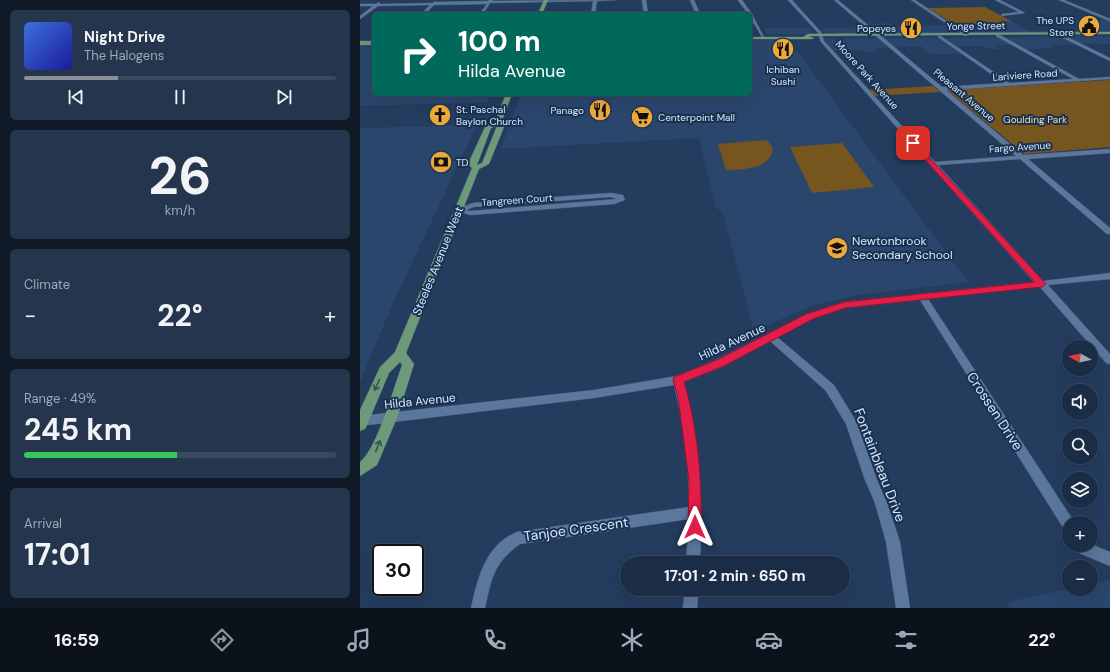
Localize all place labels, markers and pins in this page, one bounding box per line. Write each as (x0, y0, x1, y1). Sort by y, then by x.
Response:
public building icon: The UPS Store (1076, 13, 1102, 39)
place label: The UPS Store (1036, 14, 1074, 39)
restaurant icon: Popeyes (898, 15, 924, 41)
place label: Popeyes (857, 22, 896, 35)
restaurant icon: Ichiban Sushi (770, 36, 796, 62)
place label: Ichiban Sushi (766, 63, 800, 88)
restaurant icon: Panago (587, 97, 613, 123)
church icon: St. Paschal Baylon Church (427, 102, 453, 128)
place label: St. Paschal Baylon Church (456, 103, 523, 128)
place label: Panago (551, 104, 584, 117)
supermarket icon: Centerpoint Mall (629, 104, 655, 130)
place label: Centerpoint Mall (658, 111, 735, 124)
pin (896, 126, 930, 160)
bank icon: TD (428, 149, 454, 175)
place label: TD (456, 156, 469, 169)
place label: Newtonbrook Secondary School (852, 233, 953, 263)
school or university icon: Newtonbrook Secondary School (824, 235, 850, 261)

